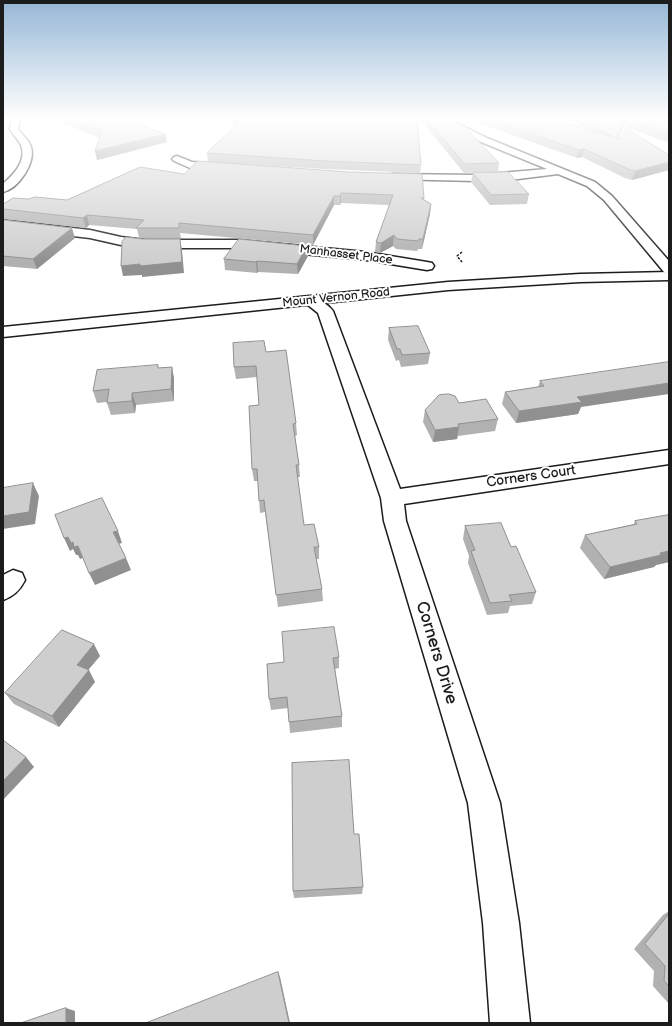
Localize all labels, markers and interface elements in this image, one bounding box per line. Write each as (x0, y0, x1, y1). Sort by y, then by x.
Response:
street label: Manhasset Place (299, 242, 393, 268)
street label: Mount Vernon Road (282, 285, 390, 311)
street label: Corners Court (485, 462, 577, 492)
street label: Corners Drive (411, 599, 461, 707)

